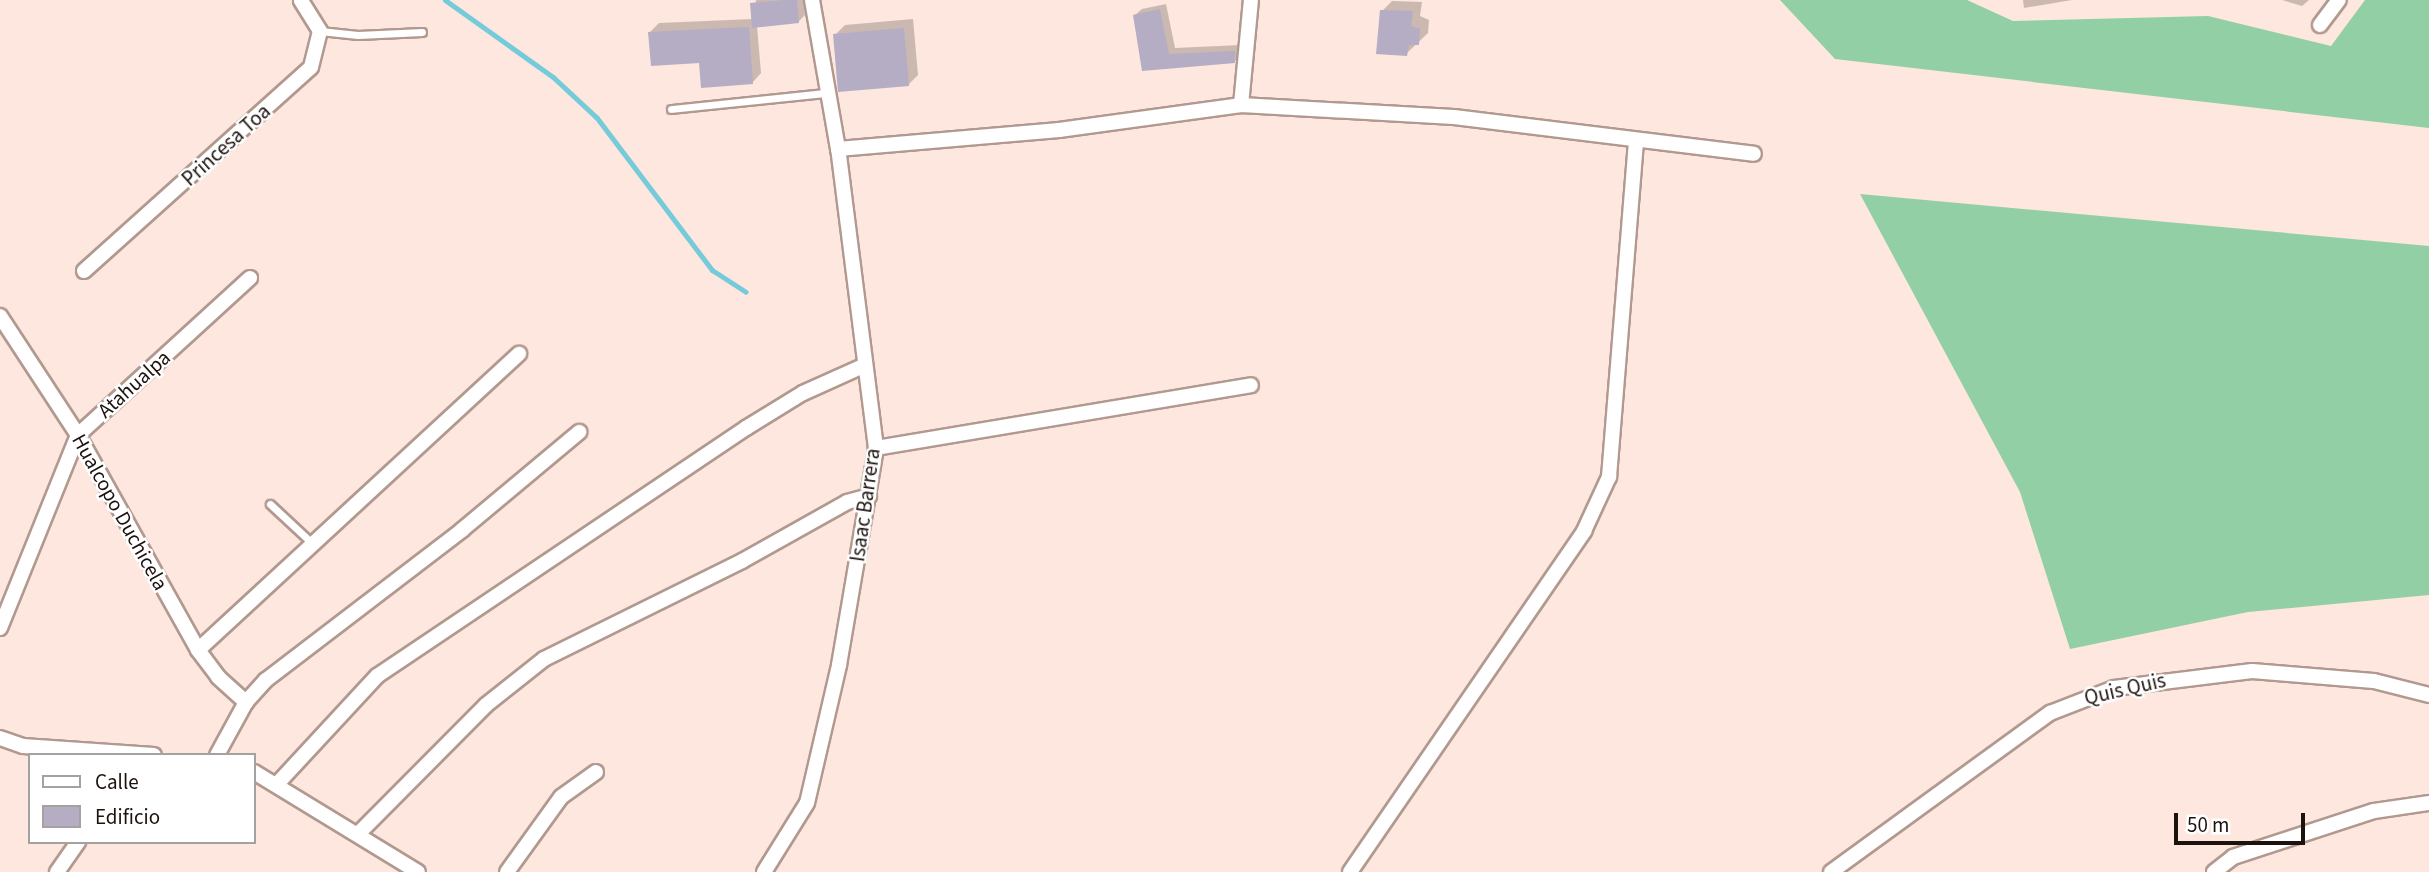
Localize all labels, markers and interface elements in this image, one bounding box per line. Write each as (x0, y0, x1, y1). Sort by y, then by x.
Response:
street label: Princesa Toa (177, 99, 275, 191)
street label: Atahualpa (92, 345, 176, 423)
street label: Hualcopo Duchicela (67, 429, 173, 595)
street label: Isaac Barrera (845, 447, 885, 563)
street label: Quis Quis (2082, 667, 2168, 711)
legend (28, 753, 256, 844)
text: Calle (95, 767, 139, 797)
scale bar (2177, 798, 2308, 842)
text: Edificio (95, 802, 160, 832)
text: 50 m (2187, 810, 2229, 840)

